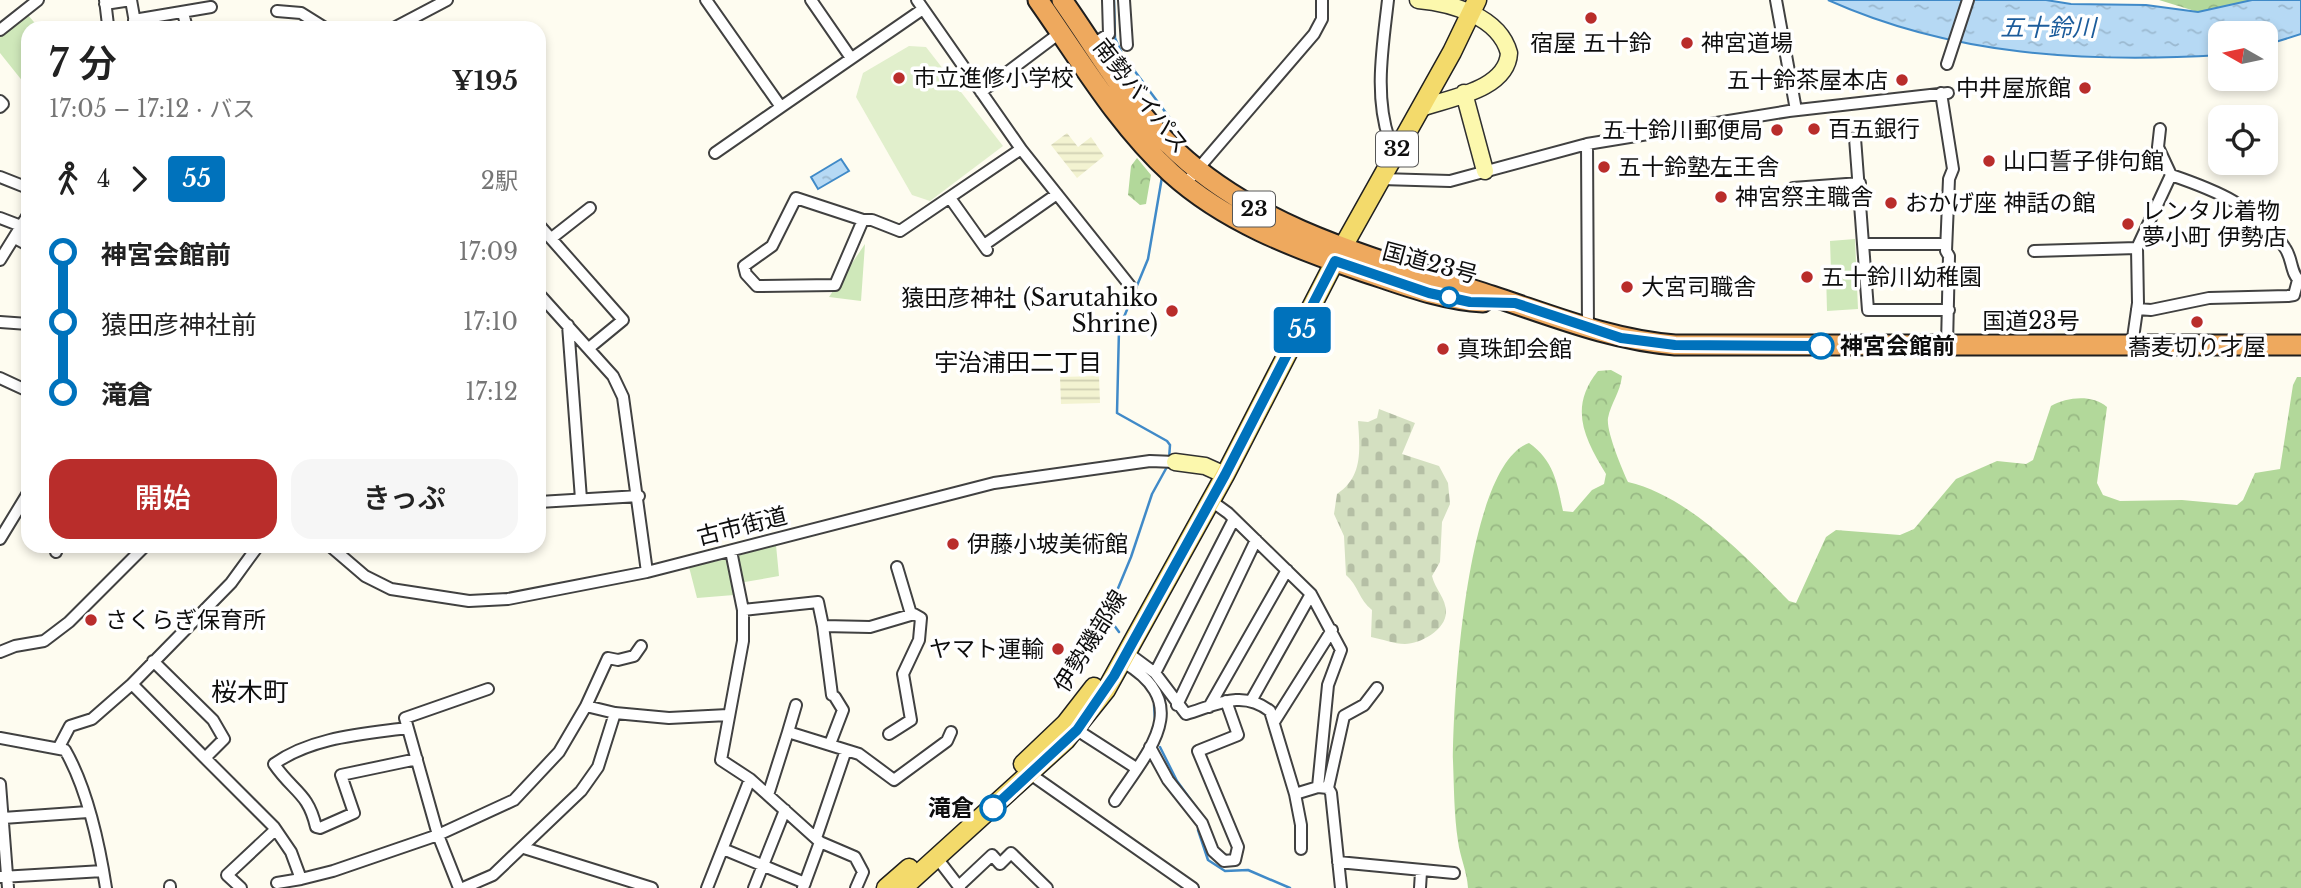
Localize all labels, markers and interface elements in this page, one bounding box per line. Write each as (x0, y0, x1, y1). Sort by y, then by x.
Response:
marker: 宿屋 五十鈴 (1583, 10, 1599, 26)
water label: 五十鈴川 (2000, 13, 2099, 42)
north arrow (2208, 21, 2278, 91)
map controls (2208, 21, 2278, 175)
place label: 宿屋 五十鈴 (1530, 29, 1652, 57)
place label: 神宮道場 (1701, 29, 1793, 57)
street label: 南勢バイパス (1088, 33, 1194, 159)
marker: 神宮道場 (1679, 35, 1695, 51)
text: 7 分 (49, 40, 117, 87)
place label: 市立進修小学校 (913, 64, 1074, 92)
text: ¥195 (452, 65, 518, 97)
place label: 五十鈴茶屋本店 (1727, 66, 1888, 94)
marker: 市立進修小学校 (891, 70, 907, 86)
marker: 五十鈴茶屋本店 (1894, 72, 1910, 88)
place label: 中井屋旅館 (1956, 74, 2071, 102)
marker: 中井屋旅館 (2077, 80, 2093, 96)
text: 17:05 – 17:12 · バス (49, 95, 255, 123)
button: locate (2208, 105, 2278, 175)
place label: 百五銀行 (1828, 115, 1920, 143)
place label: 五十鈴川郵便局 (1602, 116, 1763, 144)
marker: 百五銀行 (1806, 121, 1822, 137)
marker: 五十鈴川郵便局 (1769, 122, 1785, 138)
road number: 32 (1376, 132, 1418, 166)
place label: 山口誓子俳句館 (2003, 147, 2164, 175)
place label: 五十鈴塾左王舎 (1618, 153, 1779, 181)
marker: 山口誓子俳句館 (1981, 153, 1997, 169)
marker: 五十鈴塾左王舎 (1596, 159, 1612, 175)
icon: walk (49, 160, 87, 198)
icon: forward (120, 160, 158, 198)
text: 55 (182, 164, 211, 193)
text: 4 (97, 165, 110, 193)
text: 2駅 (481, 167, 518, 195)
place label: 神宮祭主職舎 (1735, 183, 1873, 211)
marker: 神宮祭主職舎 (1713, 189, 1729, 205)
place label: おかげ座 神話の館 (1905, 189, 2096, 217)
road number: 23 (1233, 192, 1275, 227)
marker: おかげ座 神話の館 (1883, 195, 1899, 211)
place label: レンタル着物 夢小町 伊勢店 (2142, 197, 2287, 251)
marker: レンタル着物 夢小町 伊勢店 (2120, 216, 2136, 232)
street label: 国道23号 (1379, 237, 1481, 289)
text: 17:09 (458, 238, 518, 266)
text: 神宮会館前 (101, 239, 231, 271)
place label: 五十鈴川幼稚園 (1821, 263, 1982, 291)
marker: 五十鈴川幼稚園 (1799, 269, 1815, 285)
place label: 大宮司職舎 (1641, 273, 1756, 301)
marker: 大宮司職舎 (1619, 279, 1635, 295)
place label: 猿田彦神社 (Sarutahiko Shrine) (901, 284, 1158, 338)
unlabelled marker (1439, 287, 1459, 307)
marker: 猿田彦神社 (Sarutahiko Shrine) (1164, 303, 1180, 319)
line badge: 55 (1270, 307, 1334, 353)
street label: 国道23号 (1982, 307, 2080, 335)
text: 17:10 (463, 308, 518, 336)
text: 猿田彦神社前 (101, 309, 257, 341)
marker: 蕎麦切り才屋 (2189, 314, 2205, 330)
text: 55 (1288, 315, 1316, 344)
place label: 神宮会館前 (1840, 332, 1955, 360)
marker: 神宮会館前 (1808, 333, 1834, 359)
place label: 蕎麦切り才屋 (2128, 333, 2266, 361)
place label: 真珠卸会館 (1457, 335, 1572, 363)
marker: 真珠卸会館 (1435, 341, 1451, 357)
district label: 宇治浦田二丁目 (934, 348, 1102, 377)
text: 17:12 (465, 378, 518, 406)
text: 滝倉 (101, 379, 153, 411)
button: 開始 (49, 459, 277, 539)
button: きっぷ (291, 459, 518, 539)
street label: 古市街道 (694, 501, 790, 551)
place label: 伊藤小坡美術館 (967, 530, 1128, 558)
marker: 伊藤小坡美術館 (945, 536, 961, 552)
street label: 伊勢磯部線 (1048, 585, 1132, 697)
place label: さくらぎ保育所 (105, 606, 266, 634)
marker: さくらぎ保育所 (83, 612, 99, 628)
place label: ヤマト運輸 (929, 635, 1044, 663)
marker: ヤマト運輸 (1050, 641, 1066, 657)
district label: 桜木町 (211, 676, 289, 708)
place label: 滝倉 (928, 794, 974, 822)
marker: 滝倉 (980, 795, 1006, 821)

